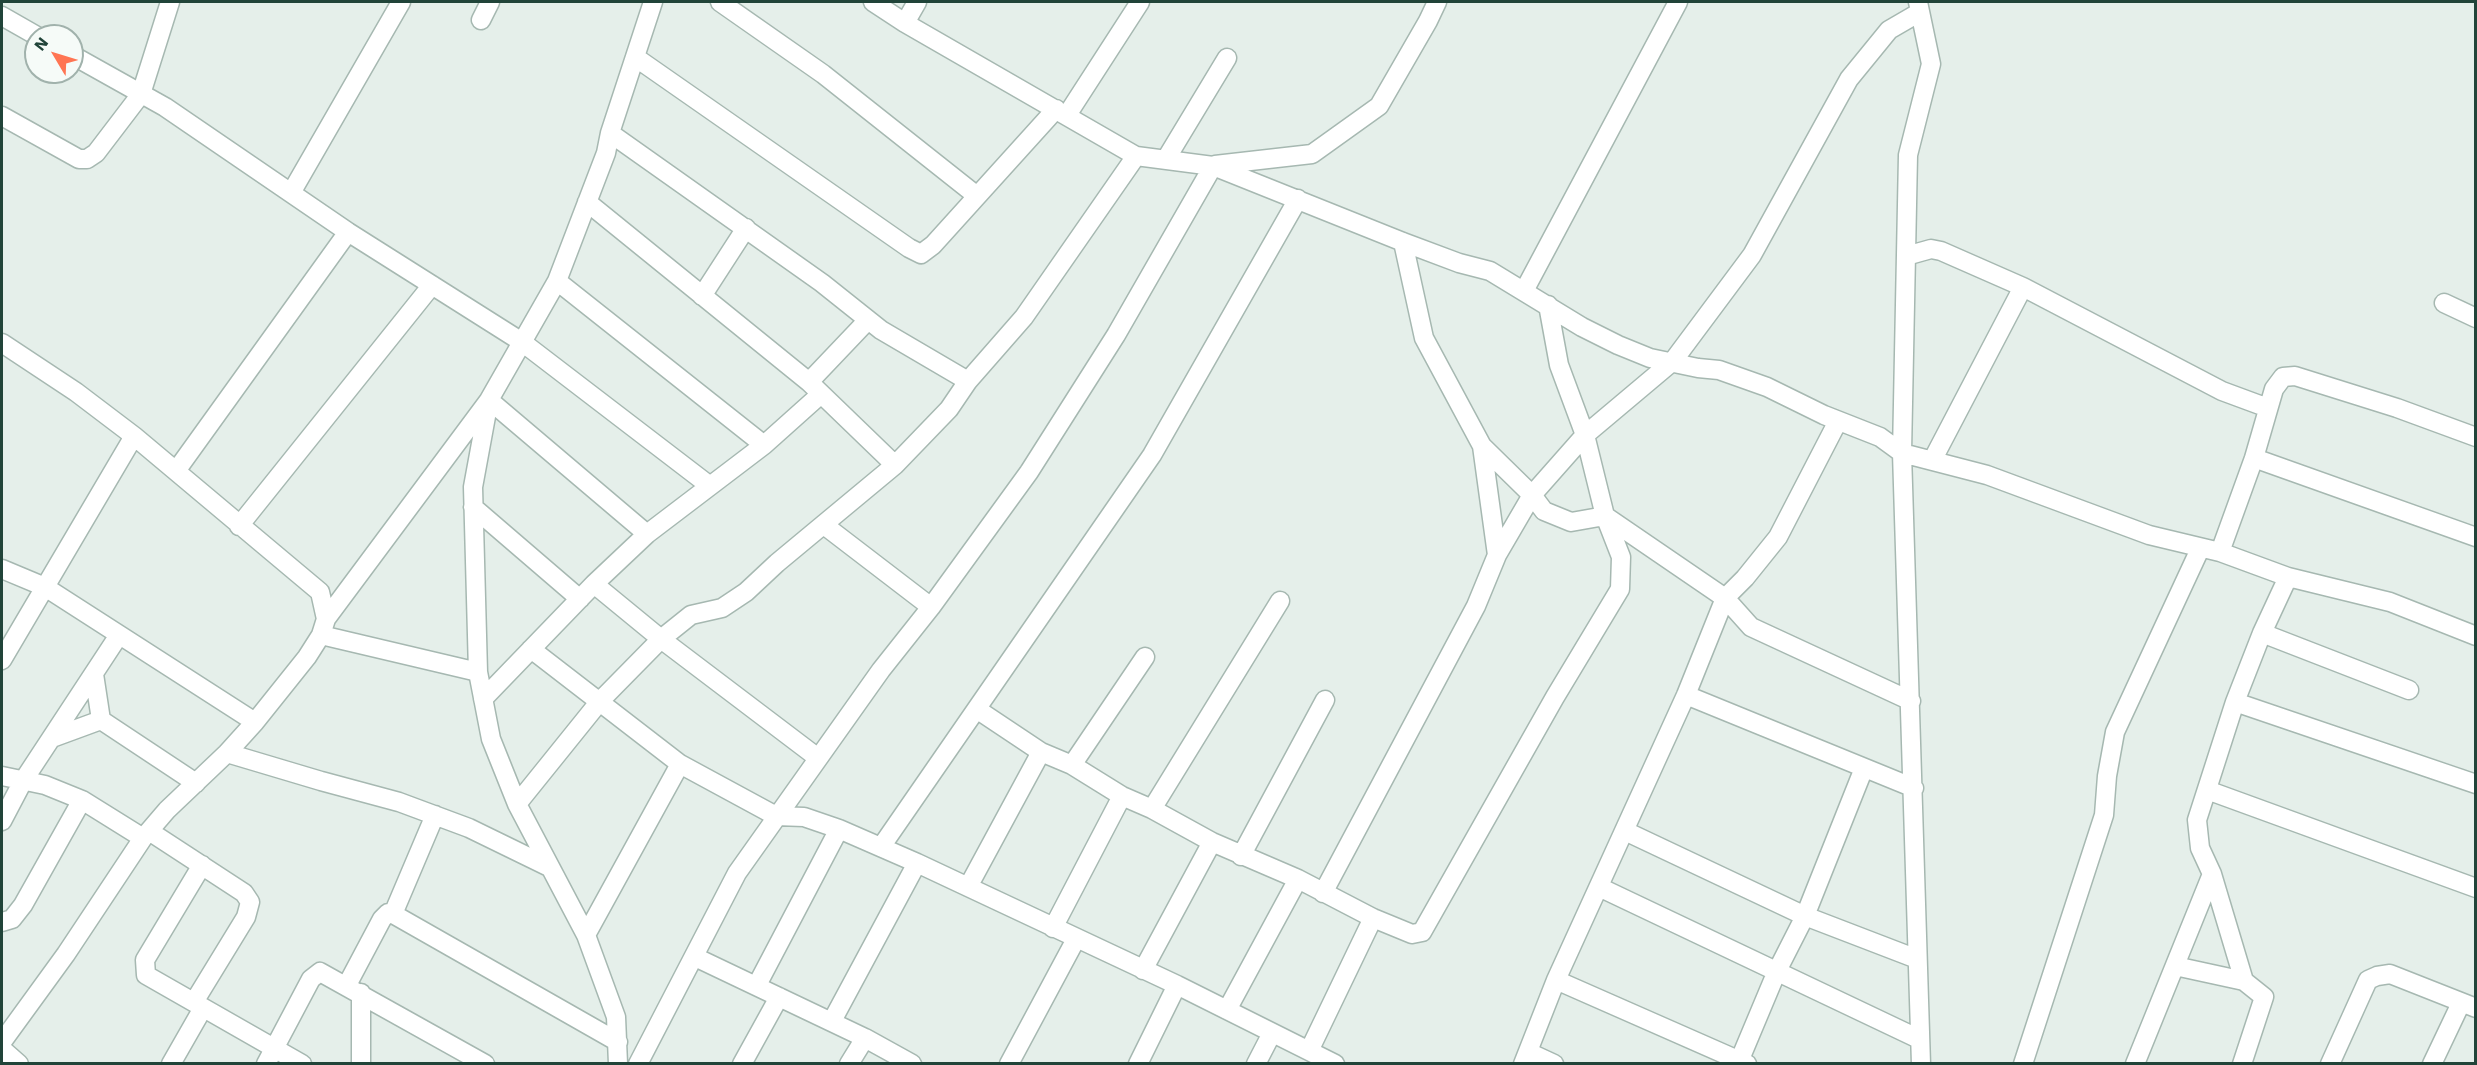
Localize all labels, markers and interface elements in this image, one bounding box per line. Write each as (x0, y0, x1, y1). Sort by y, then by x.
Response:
north arrow (24, 24, 84, 84)
text: N (30, 33, 52, 54)

